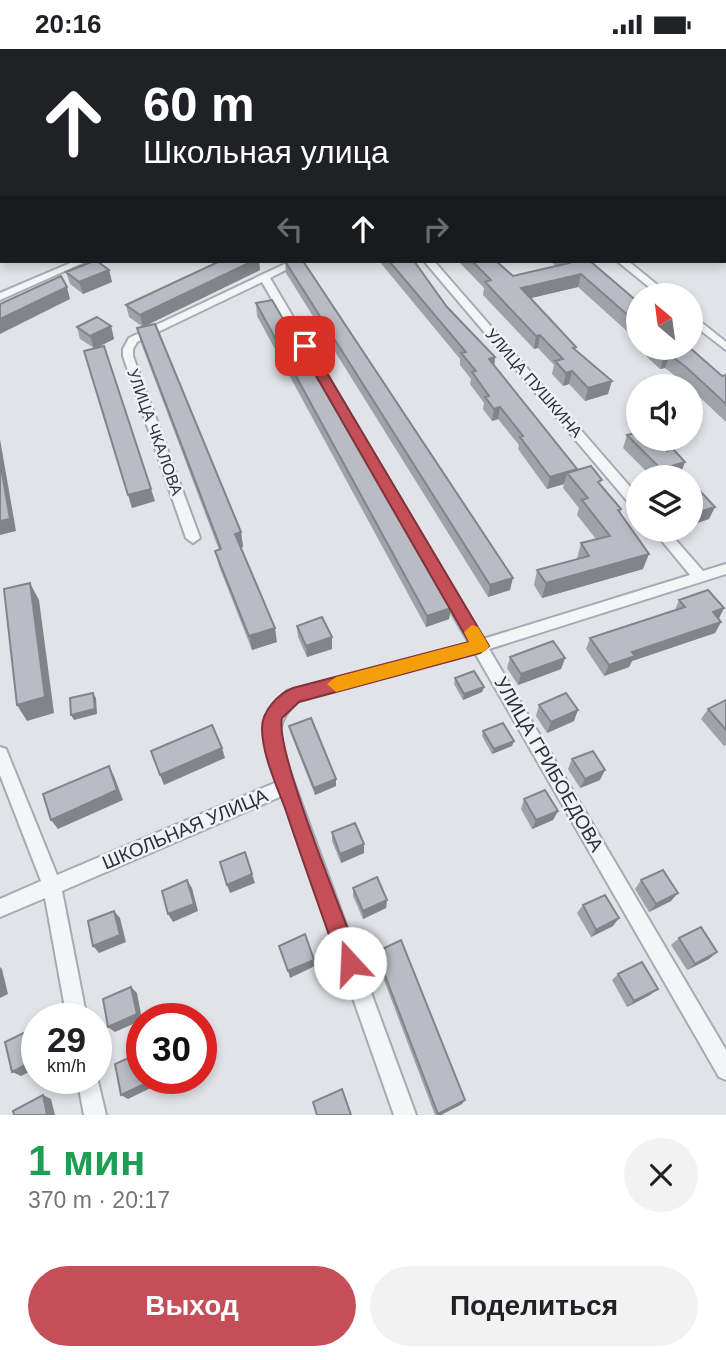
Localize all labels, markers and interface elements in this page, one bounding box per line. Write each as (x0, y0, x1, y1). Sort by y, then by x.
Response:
text: 20:16 (35, 9, 102, 39)
icon: ahead (28, 77, 119, 168)
text: 60 m (143, 77, 255, 131)
text: Школьная улица (143, 134, 389, 170)
icon: left (271, 210, 309, 248)
icon: ahead (344, 210, 382, 248)
icon: right (417, 210, 455, 248)
north arrow (626, 283, 704, 361)
map controls (626, 283, 703, 542)
pin (275, 316, 335, 376)
street label: УЛИЦА ПУШКИНА (482, 325, 586, 441)
icon: arrive (286, 327, 324, 365)
street label: УЛИЦА ЧКАЛОВА (124, 366, 186, 498)
button: sound (626, 374, 703, 451)
button: layers (626, 465, 703, 542)
street label: УЛИЦА ГРИБОЕДОВА (490, 673, 608, 855)
street label: ШКОЛЬНАЯ УЛИЦА (99, 785, 271, 873)
position arrow (313, 926, 387, 1000)
speed limit sign: 30 (126, 1003, 217, 1094)
text: 29 (47, 1020, 86, 1059)
text: km/h (47, 1056, 86, 1076)
text: 1 мин (28, 1137, 145, 1184)
button: close (624, 1138, 698, 1212)
text: 370 m · 20:17 (28, 1187, 170, 1213)
button: Выход (28, 1266, 356, 1346)
button: Поделиться (370, 1266, 698, 1346)

